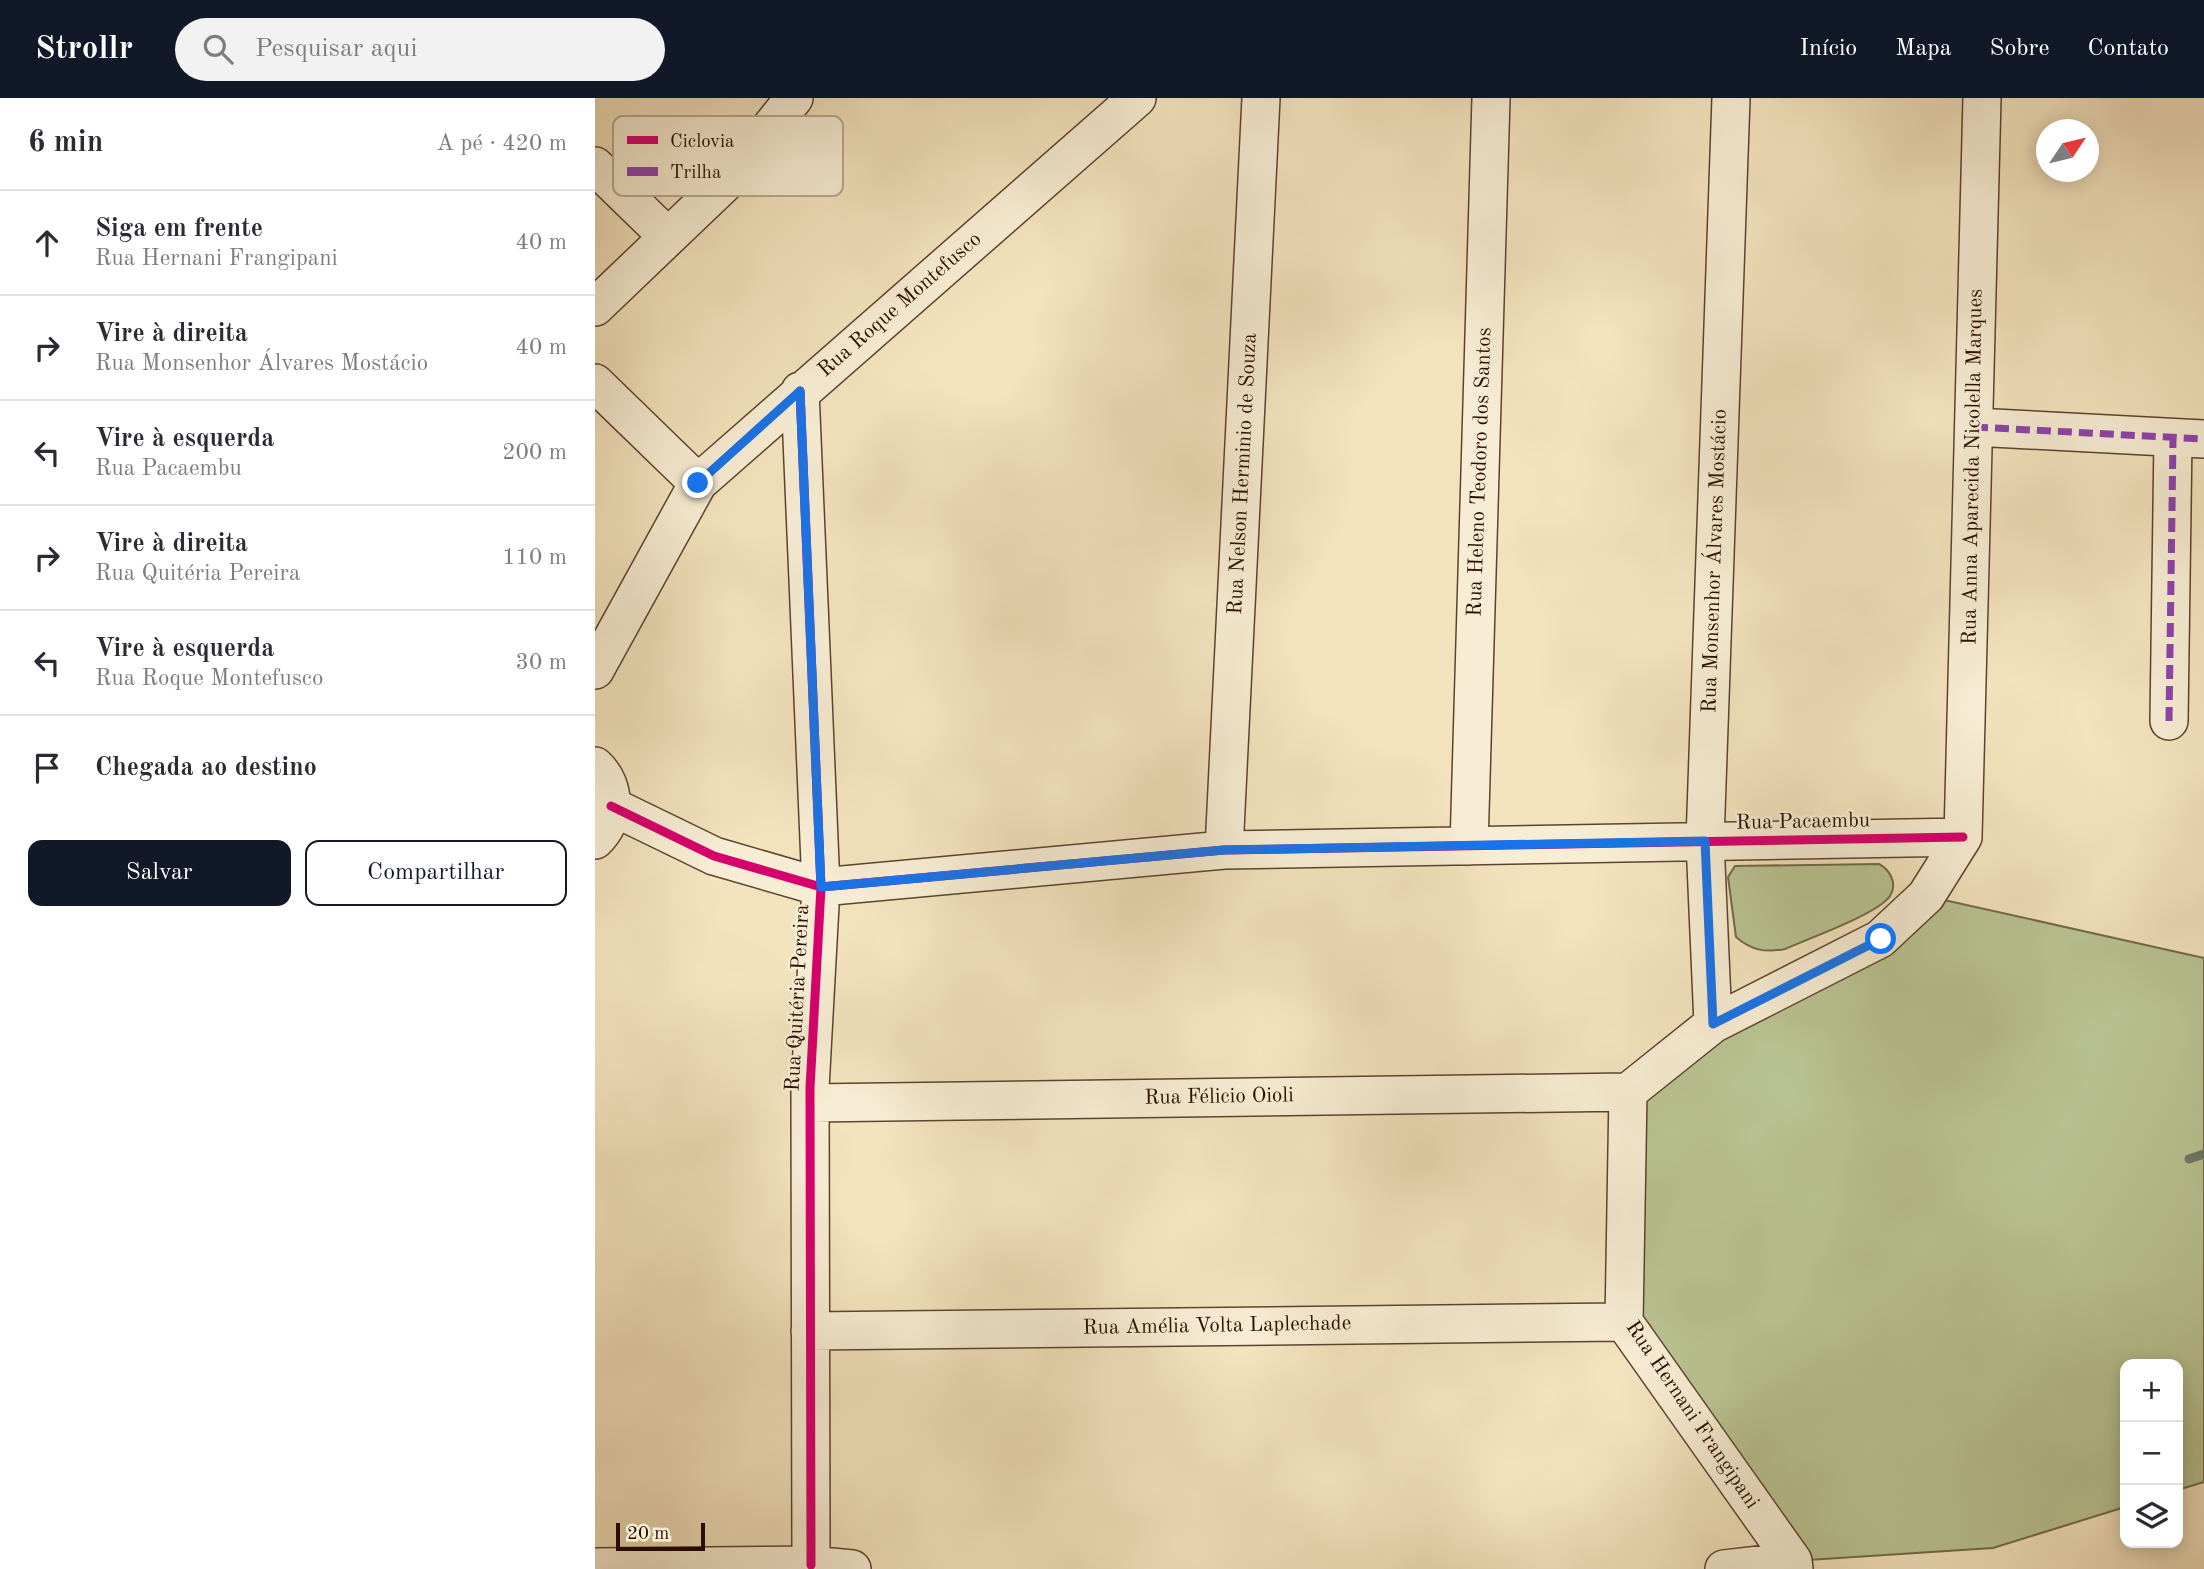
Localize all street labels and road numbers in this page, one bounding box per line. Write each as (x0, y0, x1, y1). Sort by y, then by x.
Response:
street label: Rua Roque Montefusco (814, 229, 986, 381)
street label: Rua Anna Aparecida Nicolella Marques (1959, 289, 1987, 645)
street label: Rua Heleno Teodoro dos Santos (1464, 327, 1496, 617)
street label: Rua Nelson Herminio de Souza (1225, 333, 1261, 615)
street label: Rua Monsenhor Álvares Mostácio (1695, 408, 1731, 713)
street label: Rua Pacaembu (1736, 810, 1870, 834)
street label: Rua Quitéria Pereira (783, 904, 813, 1092)
street label: Rua Félicio Oioli (1144, 1085, 1294, 1109)
street label: Rua Amélia Volta Laplechade (1083, 1313, 1351, 1339)
street label: Rua Hernani Frangipani (1621, 1317, 1763, 1513)

